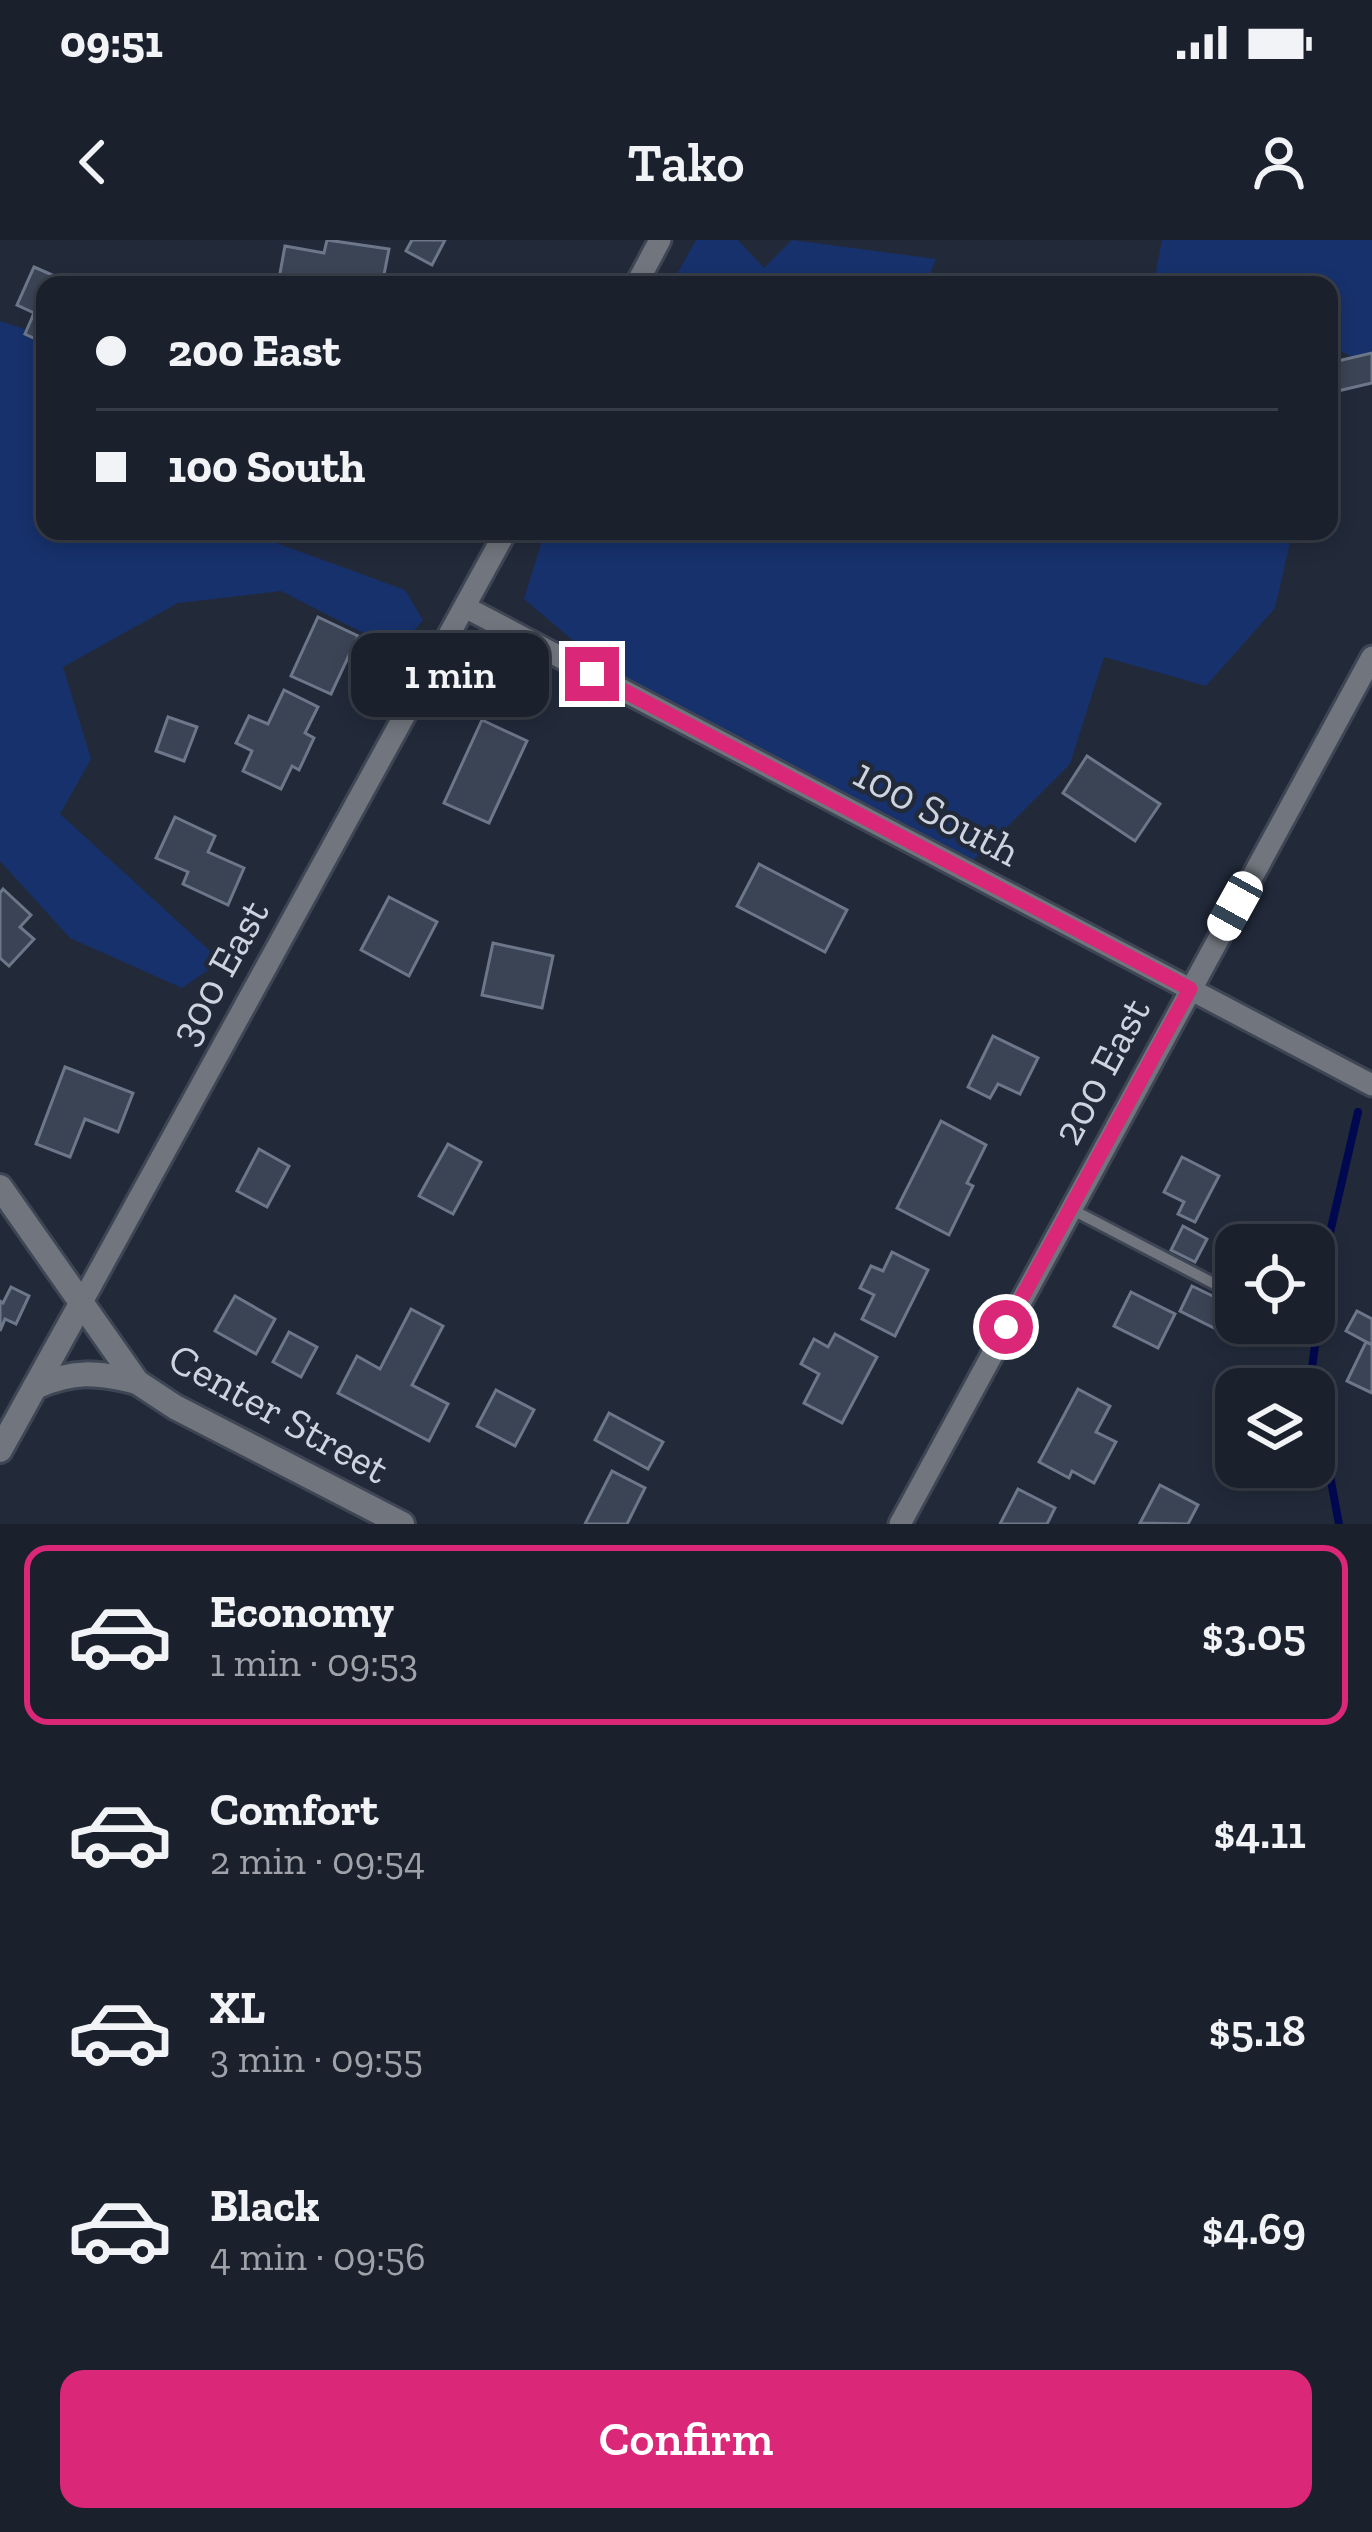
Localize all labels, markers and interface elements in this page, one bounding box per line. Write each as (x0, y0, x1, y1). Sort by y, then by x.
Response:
text: 09:51 (60, 15, 163, 69)
icon: back (60, 129, 126, 195)
icon: person (1246, 129, 1312, 195)
text: Tako (627, 130, 745, 195)
text: 200 East (168, 324, 340, 378)
text: 100 South (168, 440, 365, 494)
callout: 1 min (352, 632, 550, 716)
route end (565, 647, 619, 701)
text: 1 min (404, 651, 496, 698)
street label: 100 South (845, 747, 1029, 877)
car (1202, 866, 1268, 946)
street label: 300 East (159, 890, 280, 1053)
street label: 200 East (1041, 989, 1161, 1153)
map controls (1215, 1224, 1335, 1488)
button: locate (1215, 1224, 1335, 1344)
route start (979, 1300, 1033, 1354)
street label: Center Street (160, 1332, 398, 1495)
button: layers (1215, 1368, 1335, 1488)
icon: car (66, 1581, 174, 1689)
text: Economy (210, 1585, 394, 1639)
text: $3.05 (1202, 1608, 1306, 1662)
text: 1 min · 09:53 (210, 1639, 418, 1686)
icon: car (66, 1779, 174, 1887)
text: Comfort (210, 1783, 378, 1837)
text: $4.11 (1213, 1806, 1306, 1860)
text: 2 min · 09:54 (210, 1837, 425, 1884)
icon: car (66, 1977, 174, 2085)
text: XL (210, 1981, 265, 2035)
text: $5.18 (1209, 2004, 1306, 2058)
text: 3 min · 09:55 (210, 2035, 423, 2082)
icon: car (66, 2175, 174, 2283)
text: Black (210, 2179, 320, 2233)
text: $4.69 (1202, 2202, 1306, 2256)
text: 4 min · 09:56 (210, 2233, 426, 2280)
button: Confirm (60, 2370, 1312, 2508)

